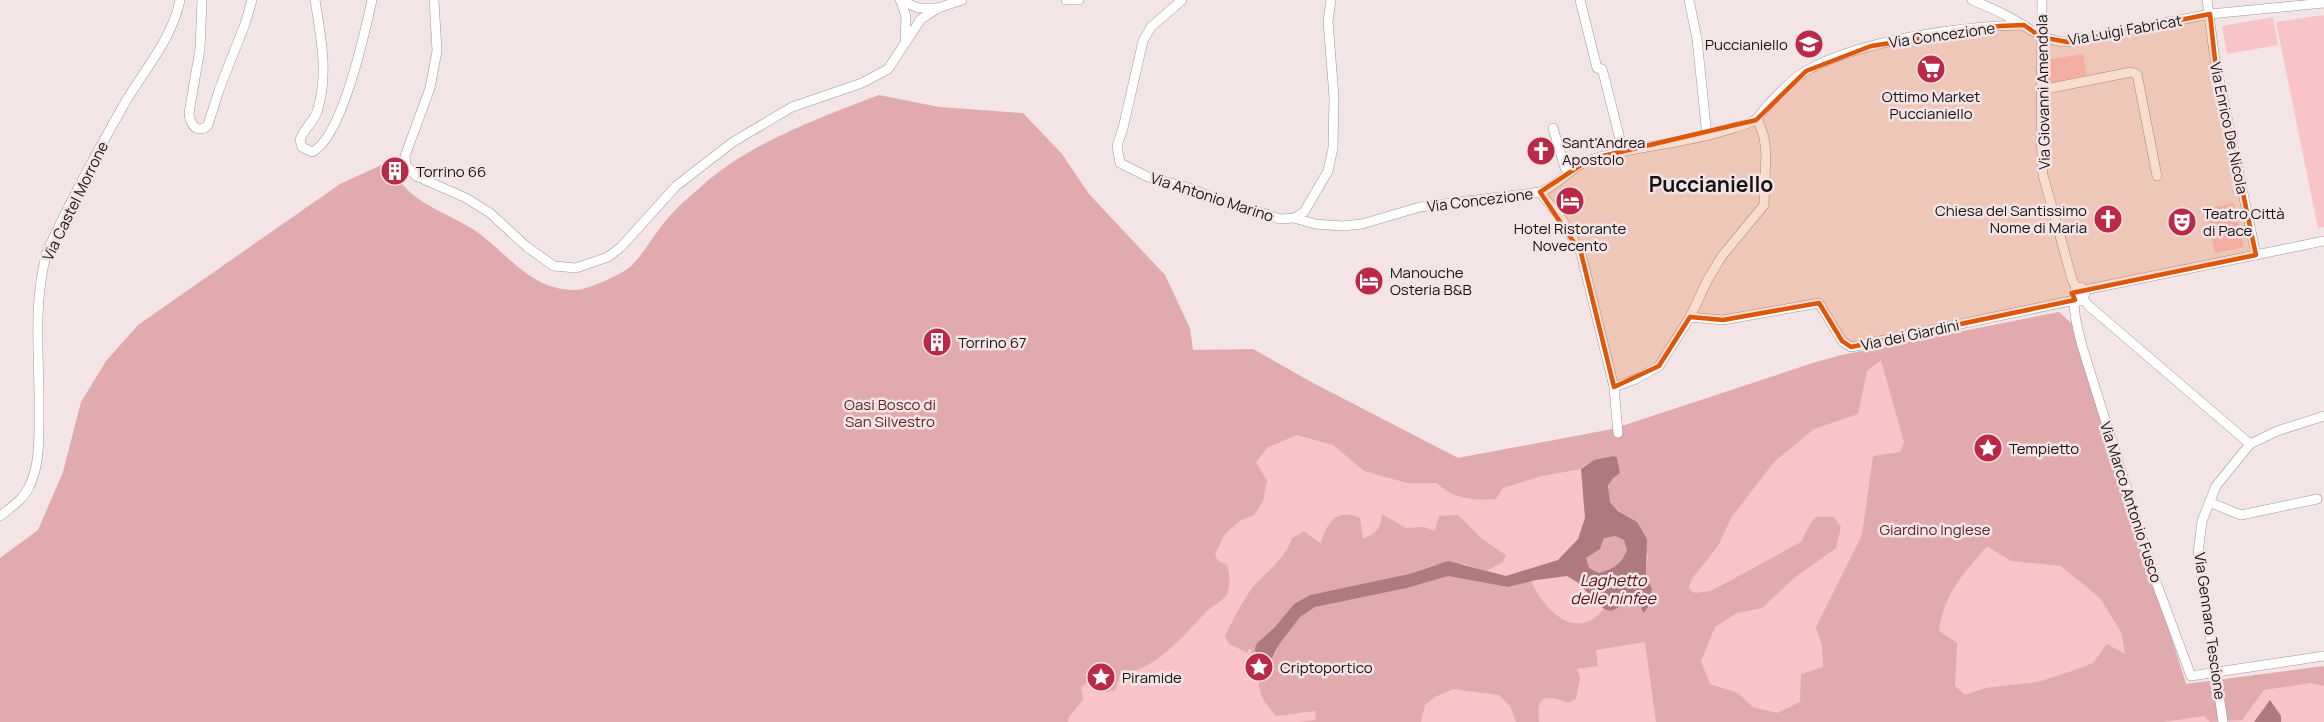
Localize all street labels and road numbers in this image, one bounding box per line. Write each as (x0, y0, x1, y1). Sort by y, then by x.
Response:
street label: Via Luigi Fabricat (2067, 10, 2183, 50)
street label: Via Giovanni Amendola (2031, 14, 2055, 170)
street label: Via Concezione (1888, 17, 1997, 53)
street label: Via Enrico De Nicola (2205, 60, 2253, 196)
street label: Via Castel Morrone (37, 138, 113, 264)
street label: Via Antonio Marino (1148, 167, 1276, 227)
street label: Via Concezione (1426, 183, 1535, 217)
street label: Via dei Giardini (1859, 314, 1961, 356)
street label: Via Marco Antonio Fusco (2095, 419, 2167, 585)
street label: Via Gennaro Tescione (2189, 551, 2231, 701)

